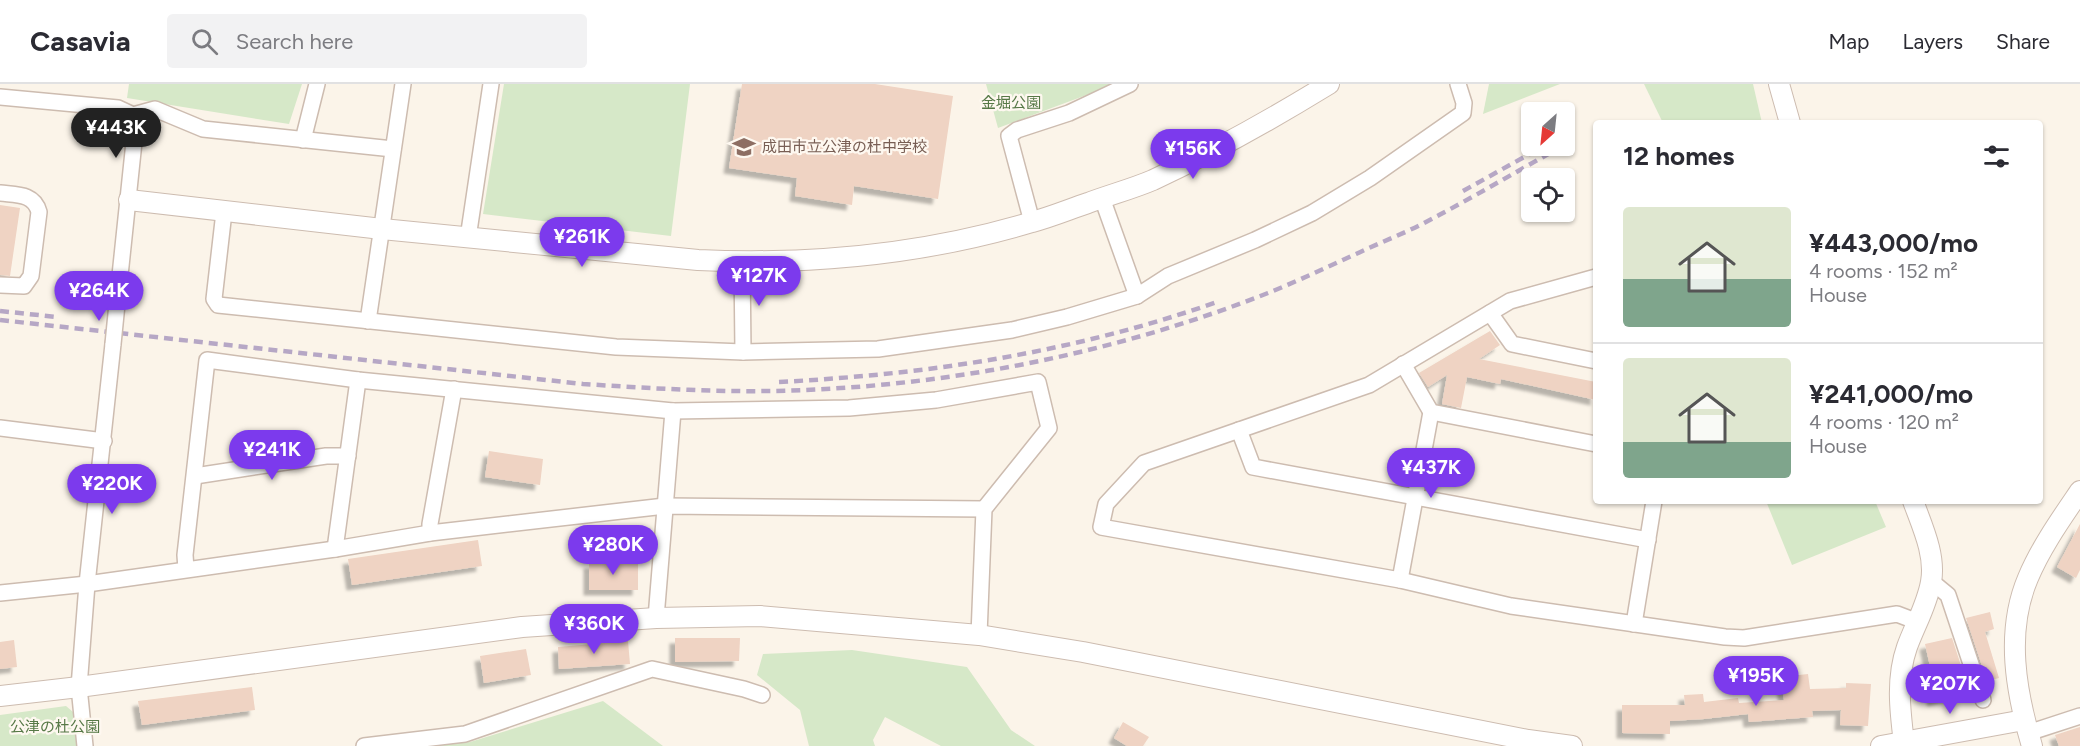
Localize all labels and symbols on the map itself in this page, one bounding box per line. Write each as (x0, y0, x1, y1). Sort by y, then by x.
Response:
park label: 金堀公園 (981, 94, 1041, 112)
north arrow (1521, 102, 1575, 156)
pin: ¥443K (74, 108, 158, 159)
pin: ¥156K (1151, 129, 1235, 180)
school or university icon: 成田市立公津の杜中学校 (731, 134, 757, 160)
place label: 成田市立公津の杜中学校 (762, 138, 927, 156)
pin: ¥261K (540, 217, 624, 268)
pin: ¥127K (717, 256, 801, 307)
pin: ¥264K (57, 271, 141, 322)
pin: ¥241K (230, 430, 314, 481)
pin: ¥437K (1389, 448, 1473, 499)
pin: ¥220K (70, 464, 154, 515)
pin: ¥280K (571, 525, 655, 576)
pin: ¥360K (552, 604, 636, 655)
pin: ¥195K (1714, 656, 1798, 707)
pin: ¥207K (1908, 664, 1992, 715)
park label: 公津の杜公園 (10, 718, 100, 736)

